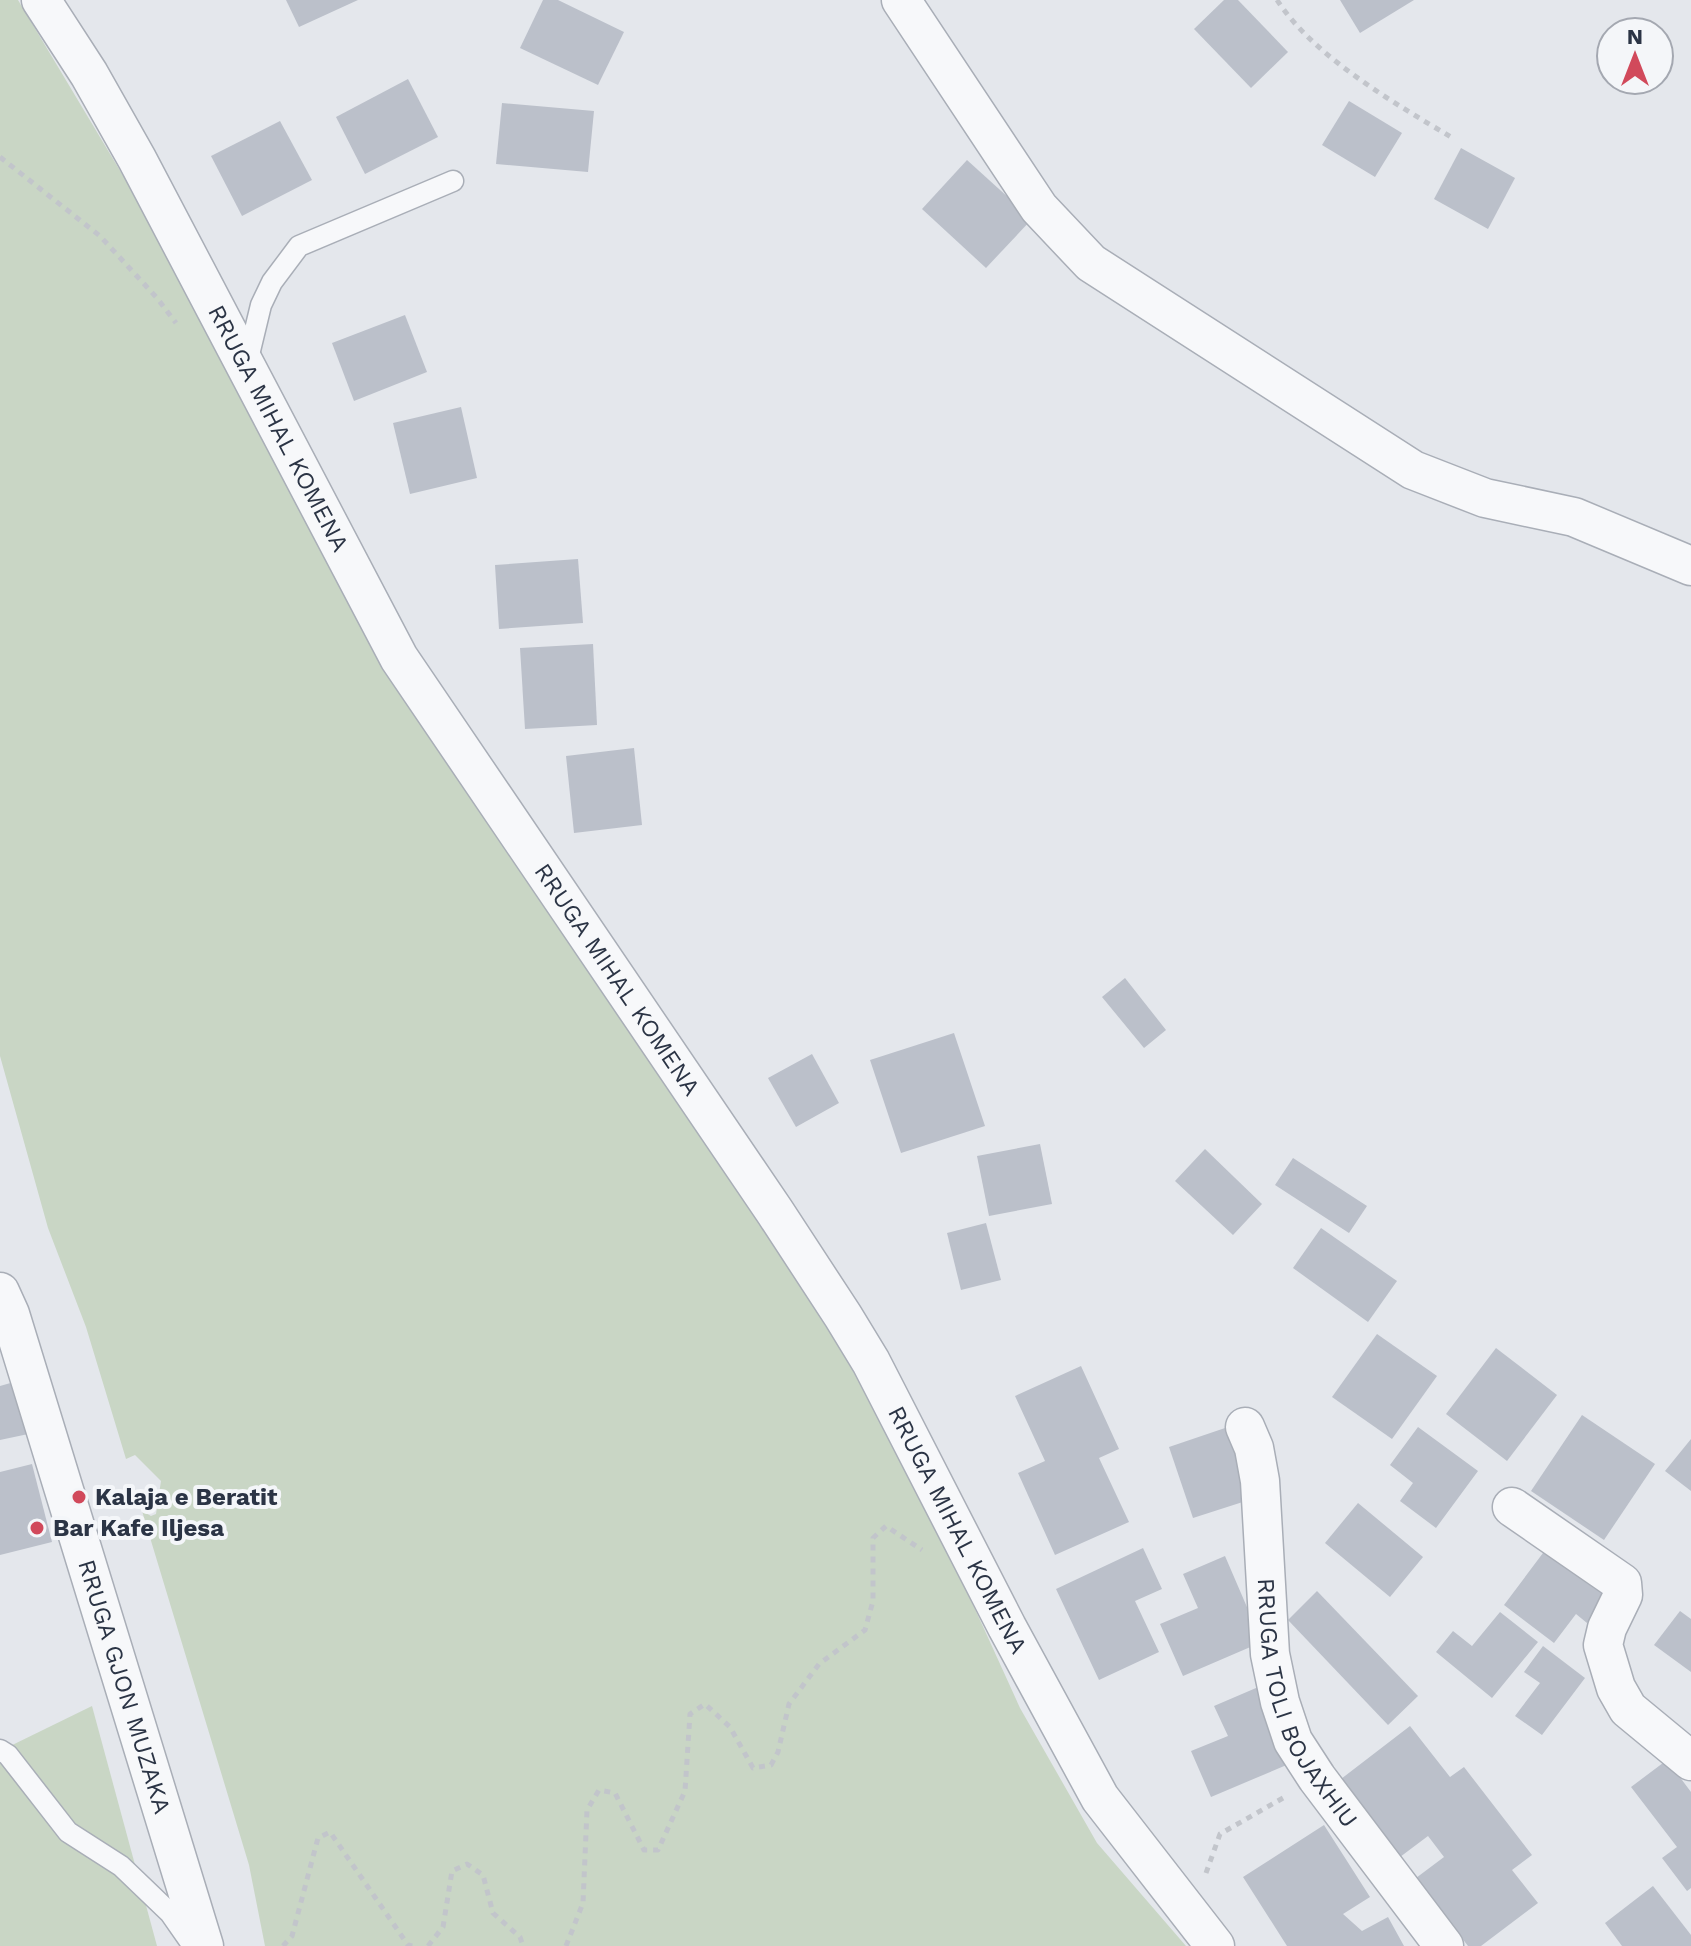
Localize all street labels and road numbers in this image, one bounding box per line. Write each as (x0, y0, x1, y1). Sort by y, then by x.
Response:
street label: RRUGA MIHAL KOMENA (202, 300, 355, 557)
street label: RRUGA MIHAL KOMENA (529, 858, 706, 1101)
street label: RRUGA MIHAL KOMENA (882, 1402, 1033, 1659)
street label: RRUGA GJON MUZAKA (72, 1556, 177, 1817)
street label: RRUGA TOLI BOJAXHIU (1252, 1577, 1363, 1833)

